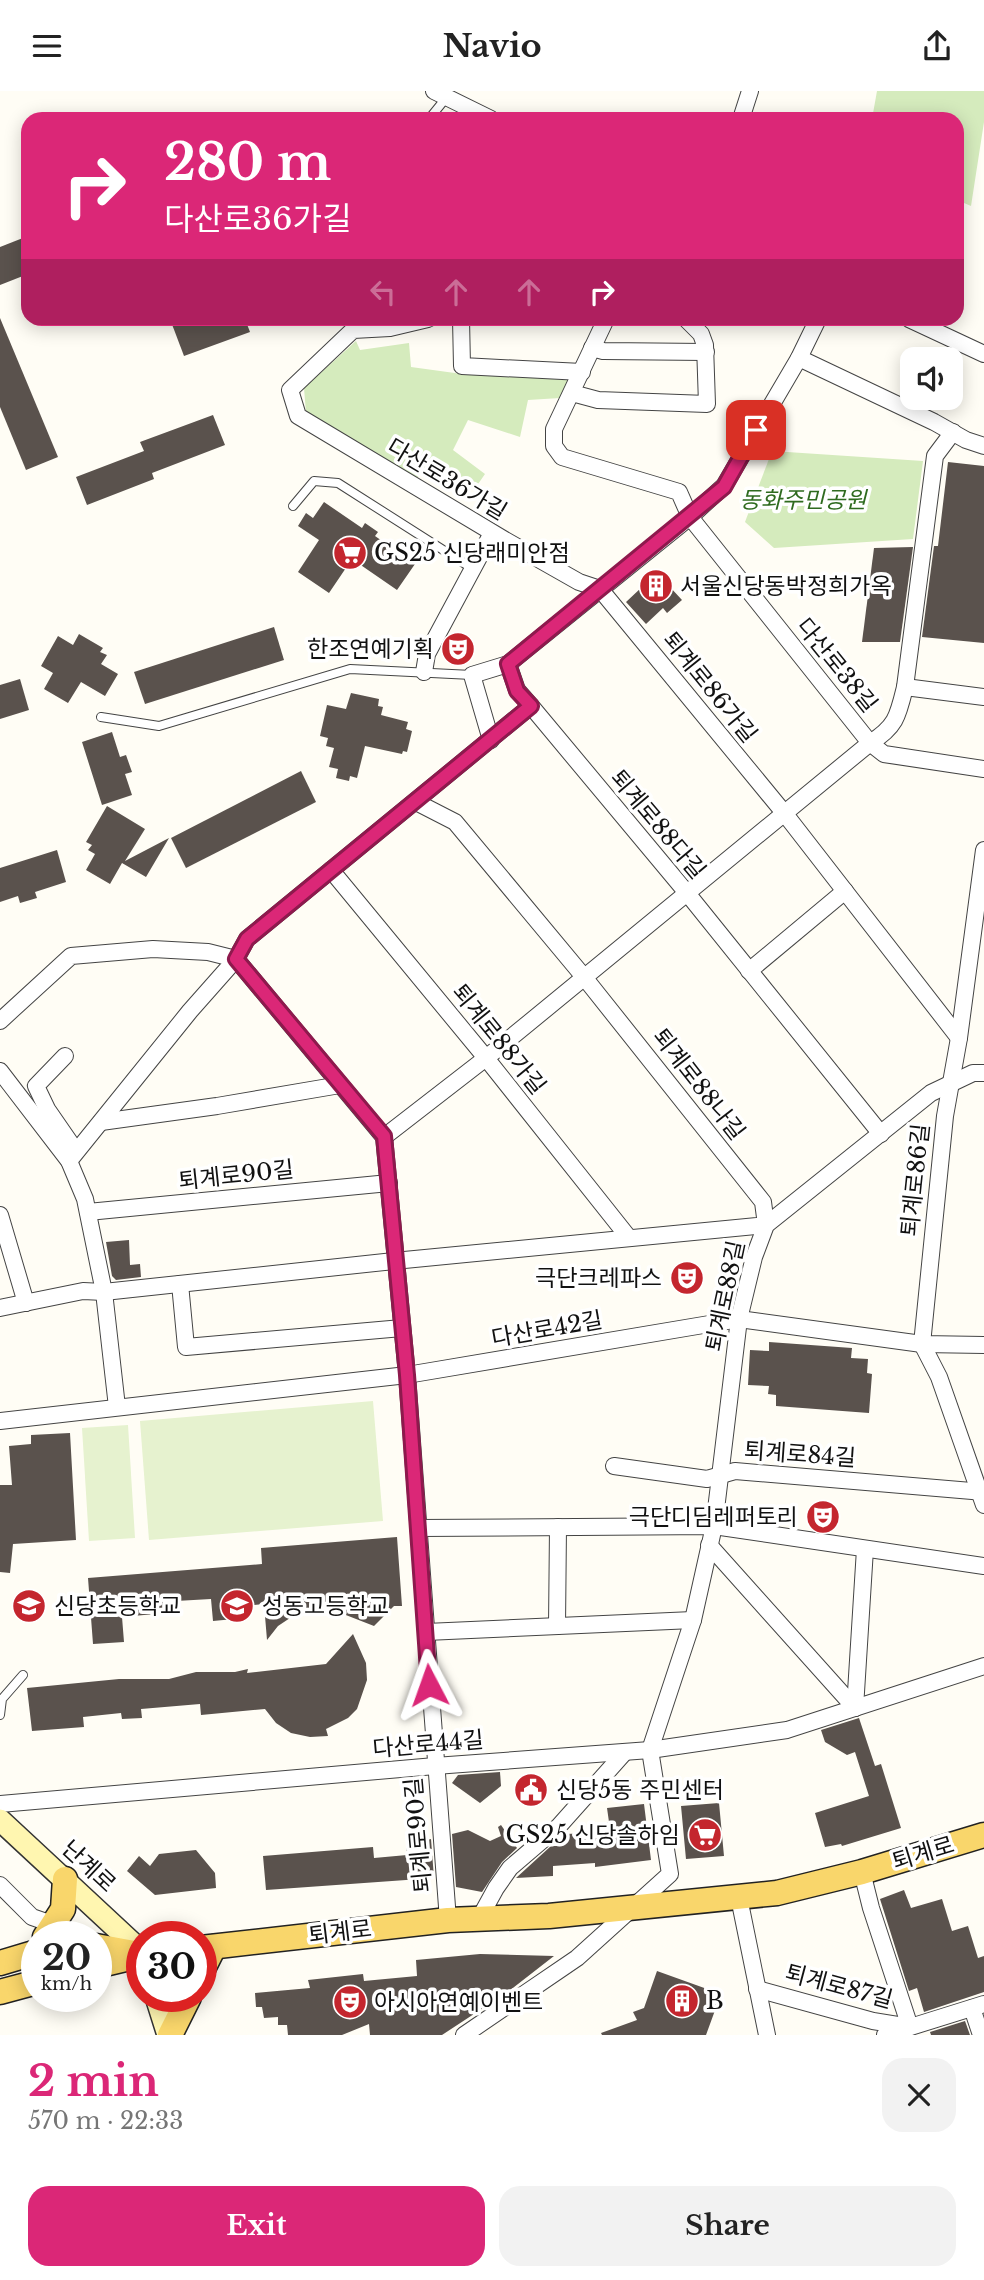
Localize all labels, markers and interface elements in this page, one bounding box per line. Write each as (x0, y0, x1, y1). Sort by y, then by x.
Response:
text: Navio (442, 26, 542, 66)
icon: menu (28, 27, 66, 65)
icon: share (918, 27, 956, 65)
text: 280 m (164, 132, 331, 193)
icon: right (49, 140, 140, 231)
text: 다산로36가길 (164, 199, 352, 239)
icon: left (364, 273, 402, 311)
icon: ahead (437, 273, 475, 311)
icon: ahead (510, 273, 548, 311)
icon: right (583, 273, 621, 311)
map controls (900, 347, 963, 410)
button: sound (900, 347, 963, 410)
pin (726, 400, 786, 460)
icon: arrive (737, 411, 775, 449)
street label: 다산로36가길 (382, 432, 512, 526)
park label: 동화주민공원 (740, 486, 868, 514)
supermarket icon: GS25 신당래미안점 (331, 534, 369, 572)
place label: GS25 신당래미안점 (374, 539, 570, 567)
building icon: 서울신당동박정희가옥 (637, 567, 675, 605)
place label: 서울신당동박정희가옥 (680, 572, 892, 600)
street label: 다산로38길 (791, 612, 883, 718)
street label: 퇴계로86가길 (657, 626, 763, 748)
theatre icon: 한조연예기획 (439, 630, 477, 668)
place label: 한조연예기획 (307, 635, 434, 663)
street label: 퇴계로88다길 (604, 764, 712, 884)
street label: 퇴계로88가길 (446, 978, 552, 1100)
street label: 퇴계로88나길 (647, 1023, 751, 1145)
street label: 퇴계로86길 (895, 1122, 935, 1238)
street label: 퇴계로90길 (177, 1155, 295, 1195)
street label: 퇴계로88길 (700, 1238, 750, 1354)
theatre icon: 극단크레파스 (668, 1259, 706, 1297)
place label: 극단크레파스 (535, 1264, 662, 1292)
street label: 다산로42길 (489, 1305, 605, 1353)
street label: 퇴계로84길 (743, 1436, 857, 1472)
theatre icon: 극단디딤레퍼토리 (804, 1498, 842, 1536)
place label: 극단디딤레퍼토리 (629, 1503, 798, 1531)
school or university icon: 신당초등학교 (10, 1587, 48, 1625)
school or university icon: 성동고등학교 (218, 1587, 256, 1625)
place label: 신당초등학교 (54, 1592, 181, 1620)
place label: 성동고등학교 (262, 1592, 389, 1620)
position arrow (392, 1648, 466, 1722)
street label: 다산로44길 (371, 1725, 485, 1763)
public building icon: 신당5동 주민센터 (512, 1771, 550, 1809)
street label: 퇴계로90길 (399, 1776, 437, 1894)
place label: 신당5동 주민센터 (556, 1776, 724, 1804)
supermarket icon: GS25 신당솔하임 (686, 1816, 724, 1854)
place label: GS25 신당솔하임 (506, 1821, 680, 1849)
street label: 퇴계로 (889, 1830, 957, 1876)
street label: 난계로 (56, 1834, 122, 1898)
street label: 퇴계로 (307, 1914, 373, 1950)
speed limit sign: 30 (126, 1921, 217, 2012)
text: 20 (42, 1936, 91, 1979)
street label: 퇴계로87길 (782, 1958, 896, 2014)
text: km/h (41, 1973, 92, 1995)
building icon: B (663, 1982, 701, 2020)
theatre icon: 아시아연예이벤트 (331, 1983, 369, 2021)
place label: B (706, 1987, 724, 2015)
place label: 아시아연예이벤트 (374, 1988, 543, 2016)
text: 2 min (28, 2055, 159, 2107)
button: close (882, 2058, 956, 2132)
text: 570 m · 22:33 (28, 2107, 183, 2135)
button: Exit (28, 2186, 485, 2266)
button: Share (499, 2186, 956, 2266)

